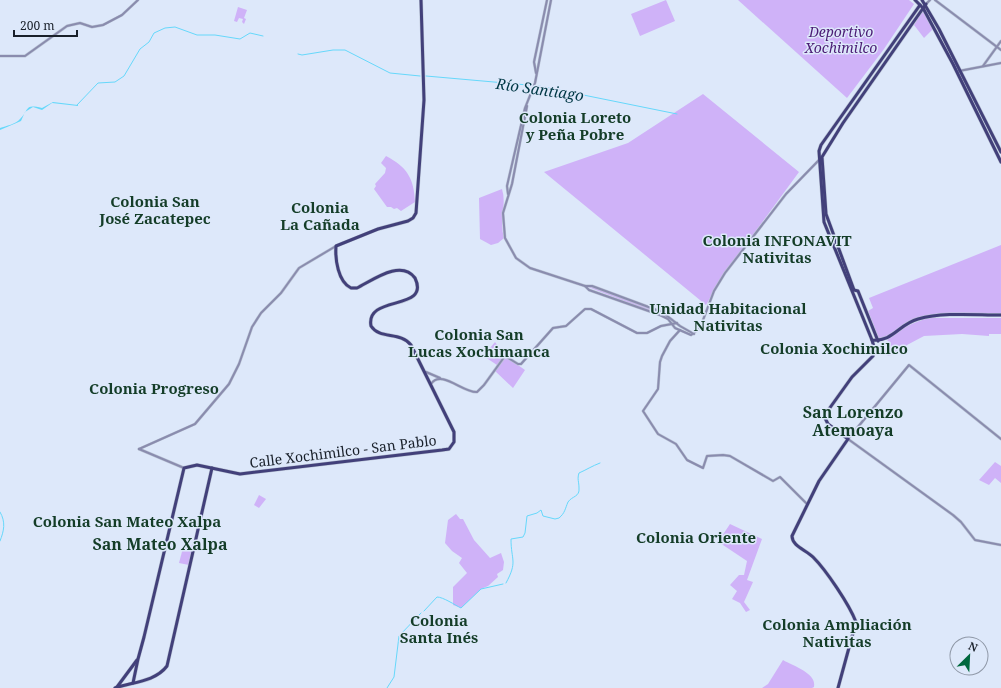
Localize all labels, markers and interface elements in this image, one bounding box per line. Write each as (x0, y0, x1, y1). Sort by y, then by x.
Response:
scale bar (14, 12, 77, 38)
text: 200 m (20, 17, 55, 34)
park label: Deportivo Xochimilco (804, 22, 877, 57)
water label: Río Santiago (494, 73, 585, 105)
district label: Colonia Loreto y Peña Pobre (519, 107, 631, 144)
district label: Colonia San José Zacatepec (98, 191, 211, 228)
district label: Colonia La Cañada (280, 197, 360, 234)
district label: Colonia INFONAVIT Nativitas (702, 230, 852, 267)
district label: Unidad Habitacional Nativitas (650, 298, 807, 335)
district label: Colonia San Lucas Xochimanca (408, 324, 550, 361)
district label: Colonia Xochimilco (760, 338, 908, 358)
district label: Colonia Progreso (89, 378, 219, 398)
district label: San Lorenzo Atemoaya (803, 401, 903, 441)
street label: Calle Xochimilco - San Pablo (249, 430, 437, 472)
district label: Colonia San Mateo Xalpa (33, 511, 221, 531)
district label: Colonia Oriente (636, 527, 756, 547)
district label: San Mateo Xalpa (92, 533, 228, 555)
district label: Colonia Santa Inés (400, 610, 478, 647)
district label: Colonia Ampliación Nativitas (762, 614, 912, 651)
north arrow (949, 636, 989, 676)
text: N (966, 638, 981, 655)

